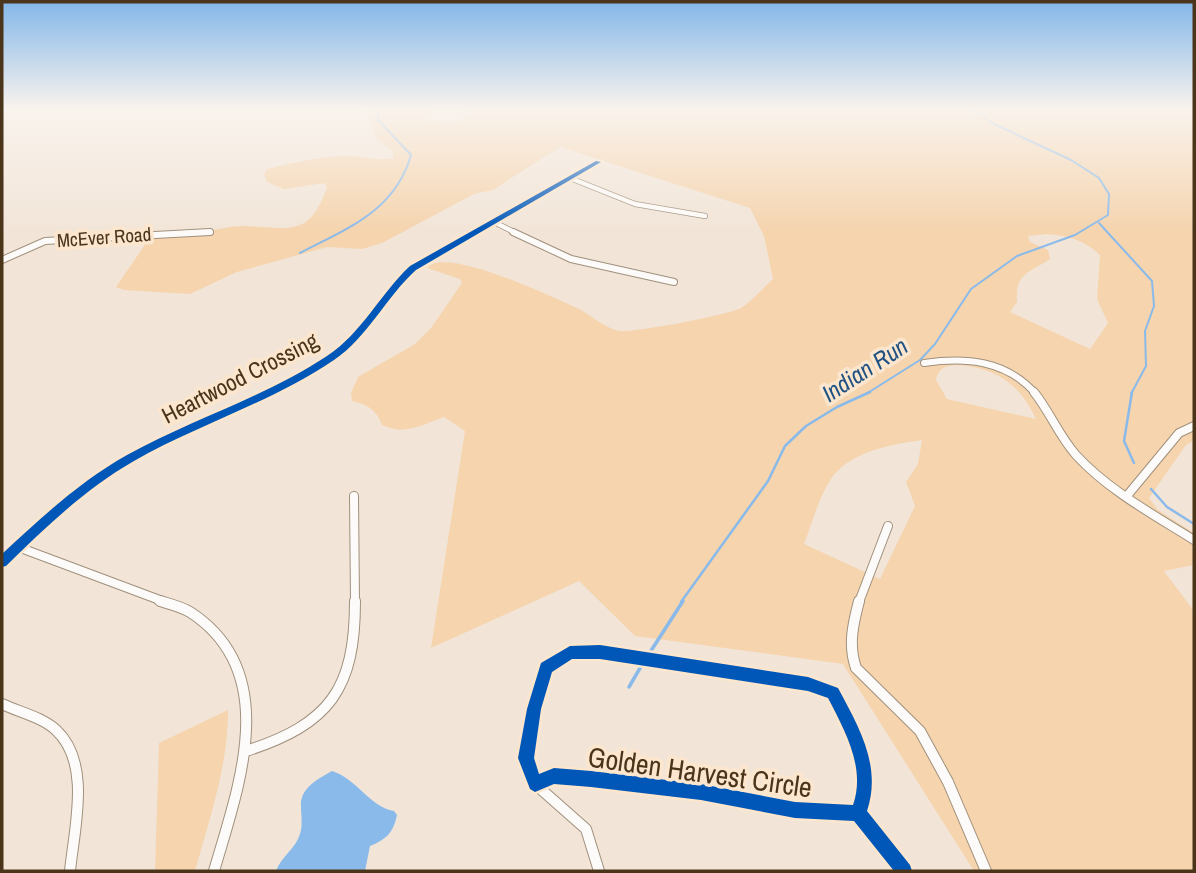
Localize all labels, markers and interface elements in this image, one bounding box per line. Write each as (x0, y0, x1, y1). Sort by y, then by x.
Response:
street label: McEver Road (56, 221, 152, 253)
street label: Heartwood Crossing (156, 324, 324, 430)
water label: Indian Run (815, 330, 914, 409)
street label: Golden Harvest Circle (586, 737, 814, 807)

